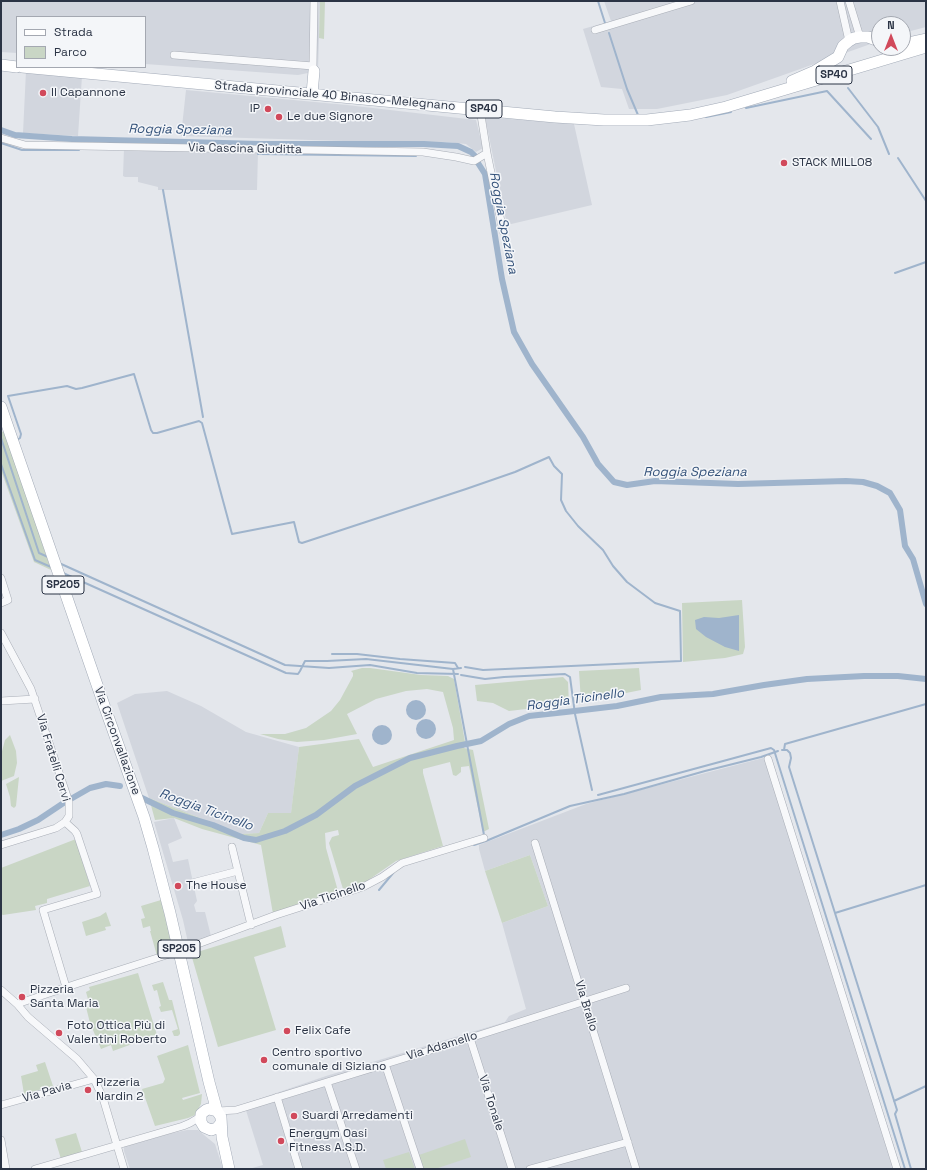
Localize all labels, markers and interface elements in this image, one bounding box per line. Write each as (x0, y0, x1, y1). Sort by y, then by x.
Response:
legend (16, 16, 146, 68)
north arrow (871, 16, 911, 56)
text: N (887, 18, 895, 32)
text: Strada (54, 24, 93, 40)
text: Parco (54, 44, 87, 60)
road number: SP40 (816, 66, 852, 84)
street label: Strada provinciale 40 Binasco-Melegnano (214, 78, 456, 114)
place label: Il Capannone (51, 86, 126, 100)
marker: Il Capannone (38, 88, 48, 98)
road number: SP40 (466, 100, 502, 118)
place label: IP (250, 102, 260, 116)
marker: IP (263, 104, 273, 114)
place label: Le due Signore (287, 110, 373, 124)
marker: Le due Signore (274, 112, 284, 122)
water label: Roggia Speziana (128, 121, 232, 139)
street label: Via Cascina Giuditta (188, 141, 302, 157)
place label: STACK MILL08 (792, 156, 872, 170)
marker: STACK MILL08 (779, 158, 789, 168)
water label: Roggia Speziana (485, 171, 521, 275)
water label: Roggia Speziana (643, 464, 747, 480)
road number: SP205 (42, 576, 84, 594)
street label: Via Circonvallazione (91, 685, 143, 797)
water label: Roggia Ticinello (525, 685, 625, 715)
street label: Via Fratelli Cervi (33, 713, 73, 803)
water label: Roggia Ticinello (157, 786, 255, 834)
street label: Via Ticinello (298, 878, 368, 914)
place label: The House (186, 879, 247, 893)
marker: The House (173, 881, 183, 891)
road number: SP205 (158, 940, 200, 958)
street label: Via Brallo (571, 979, 601, 1033)
place label: Pizzeria Santa Maria (30, 983, 99, 1011)
marker: Pizzeria Santa Maria (17, 992, 27, 1002)
place label: Foto Ottica Più di Valentini Roberto (67, 1019, 167, 1047)
place label: Felix Cafe (295, 1024, 351, 1038)
marker: Felix Cafe (282, 1026, 292, 1036)
marker: Foto Ottica Più di Valentini Roberto (54, 1028, 64, 1038)
street label: Via Adamello (405, 1028, 479, 1064)
place label: Centro sportivo comunale di Siziano (272, 1046, 386, 1074)
marker: Centro sportivo comunale di Siziano (259, 1055, 269, 1065)
street label: Via Tonale (475, 1073, 507, 1133)
place label: Pizzeria Nardin 2 (96, 1076, 144, 1104)
street label: Via Pavia (21, 1078, 73, 1106)
marker: Pizzeria Nardin 2 (83, 1085, 93, 1095)
place label: Suardi Arredamenti (302, 1109, 413, 1123)
marker: Suardi Arredamenti (289, 1111, 299, 1121)
place label: Energym Oasi Fitness A.S.D. (289, 1127, 367, 1155)
marker: Energym Oasi Fitness A.S.D. (276, 1136, 286, 1146)

